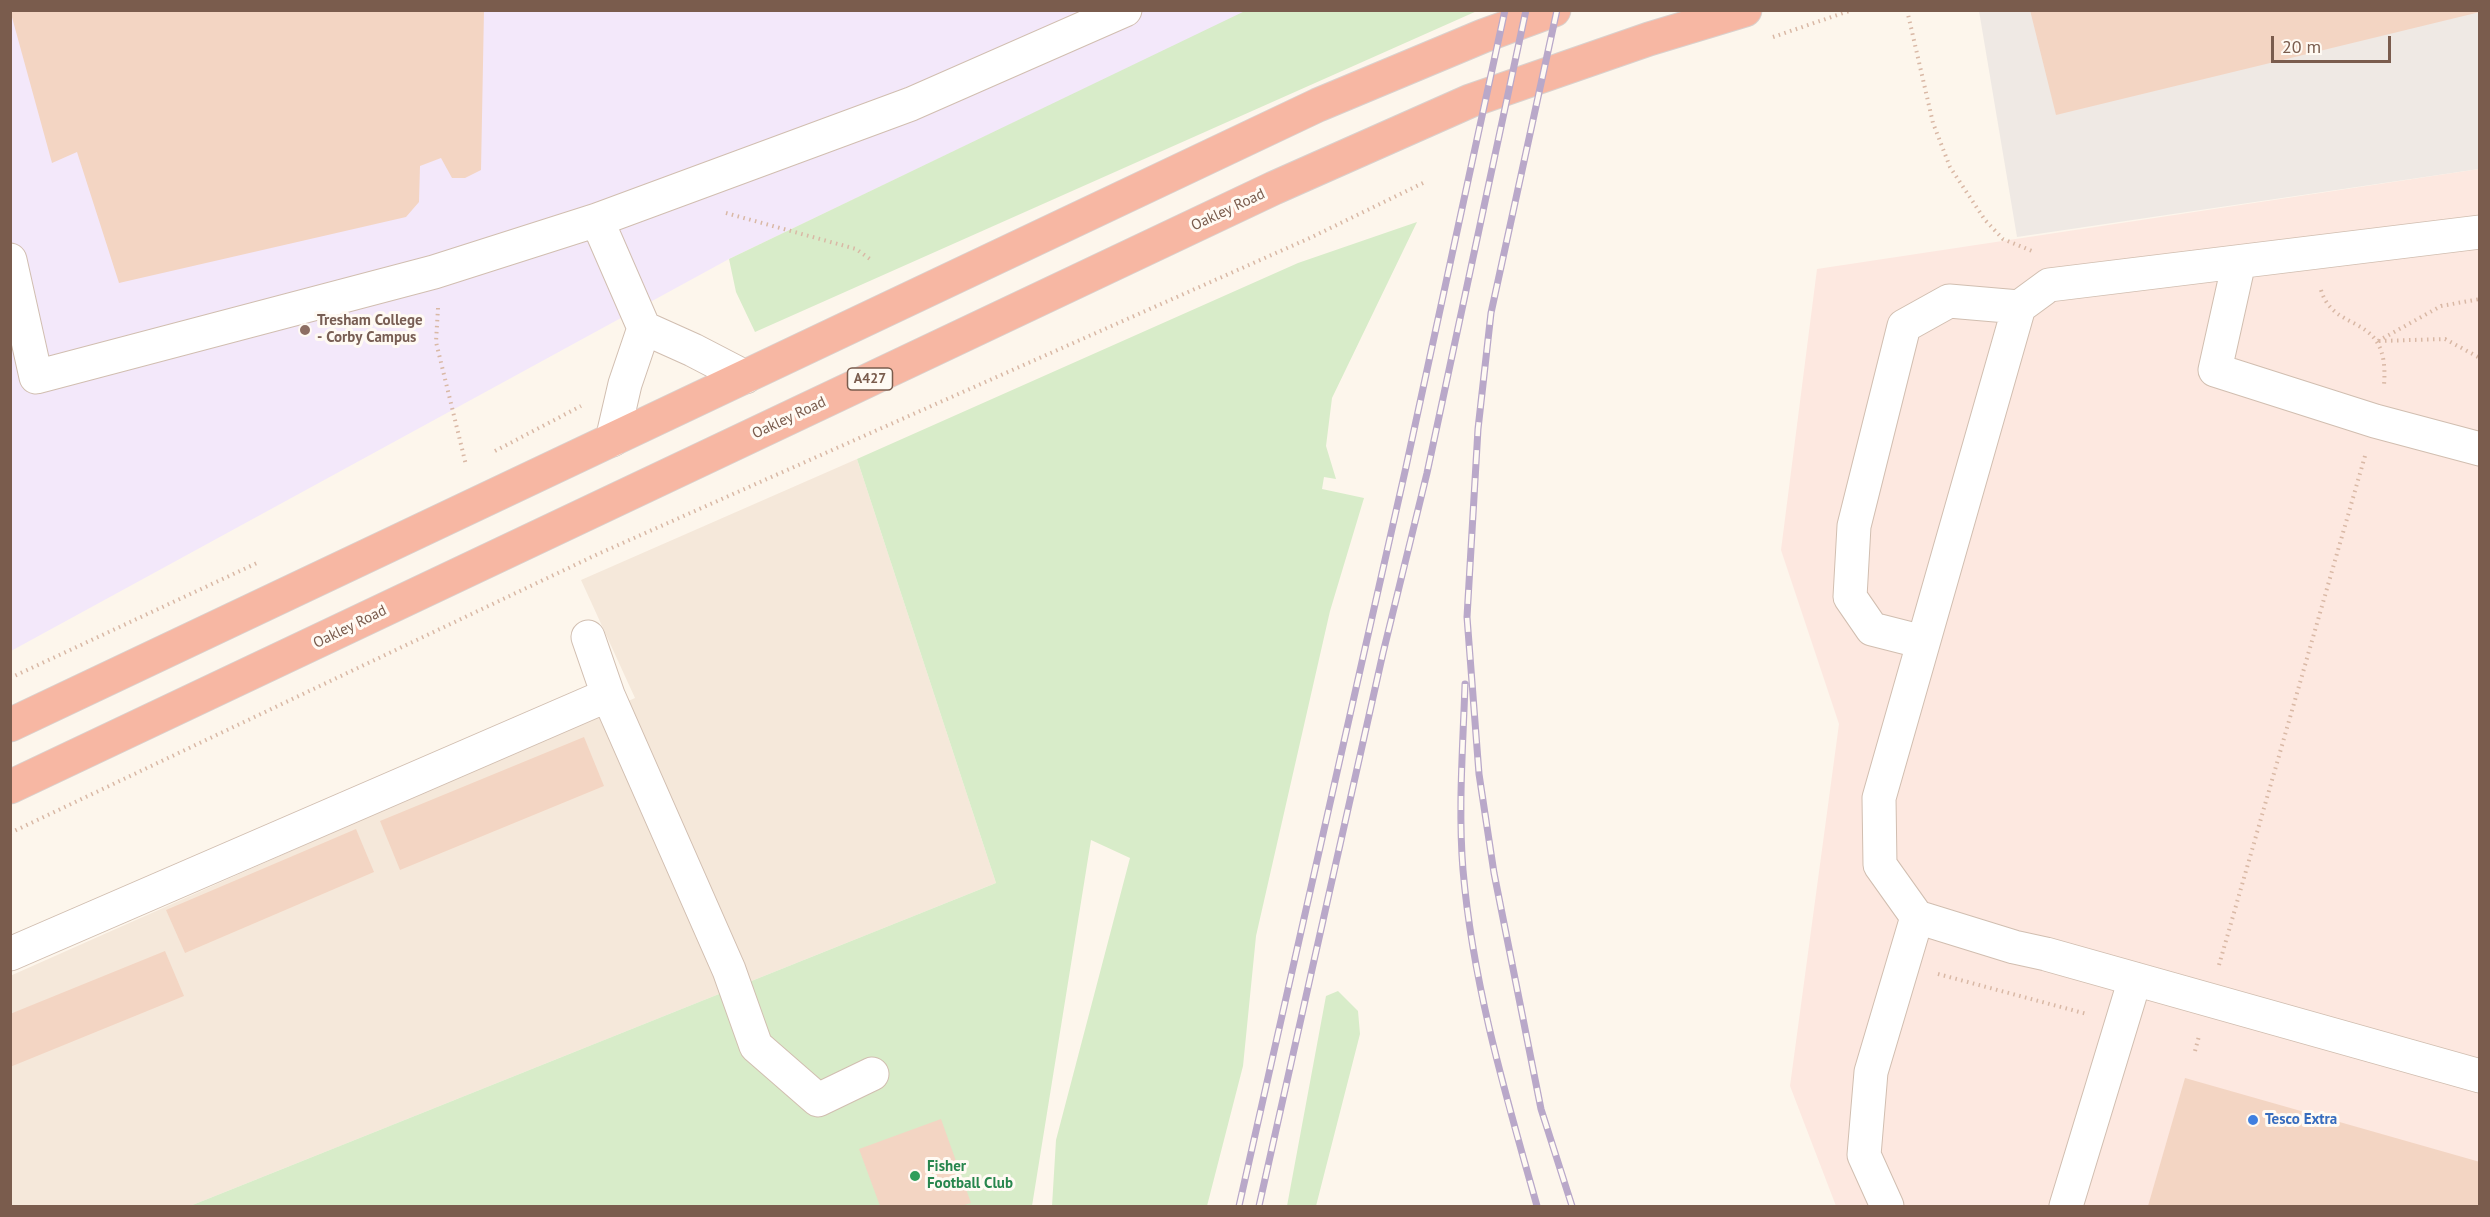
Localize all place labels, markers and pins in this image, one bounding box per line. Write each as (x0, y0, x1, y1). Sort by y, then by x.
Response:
place label: Tresham College - Corby Campus (317, 312, 423, 347)
marker: Tresham College - Corby Campus (298, 323, 312, 337)
place label: Tesco Extra (2265, 1111, 2337, 1129)
marker: Tesco Extra (2246, 1113, 2260, 1127)
place label: Fisher Football Club (927, 1158, 1013, 1193)
marker: Fisher Football Club (908, 1169, 922, 1183)

